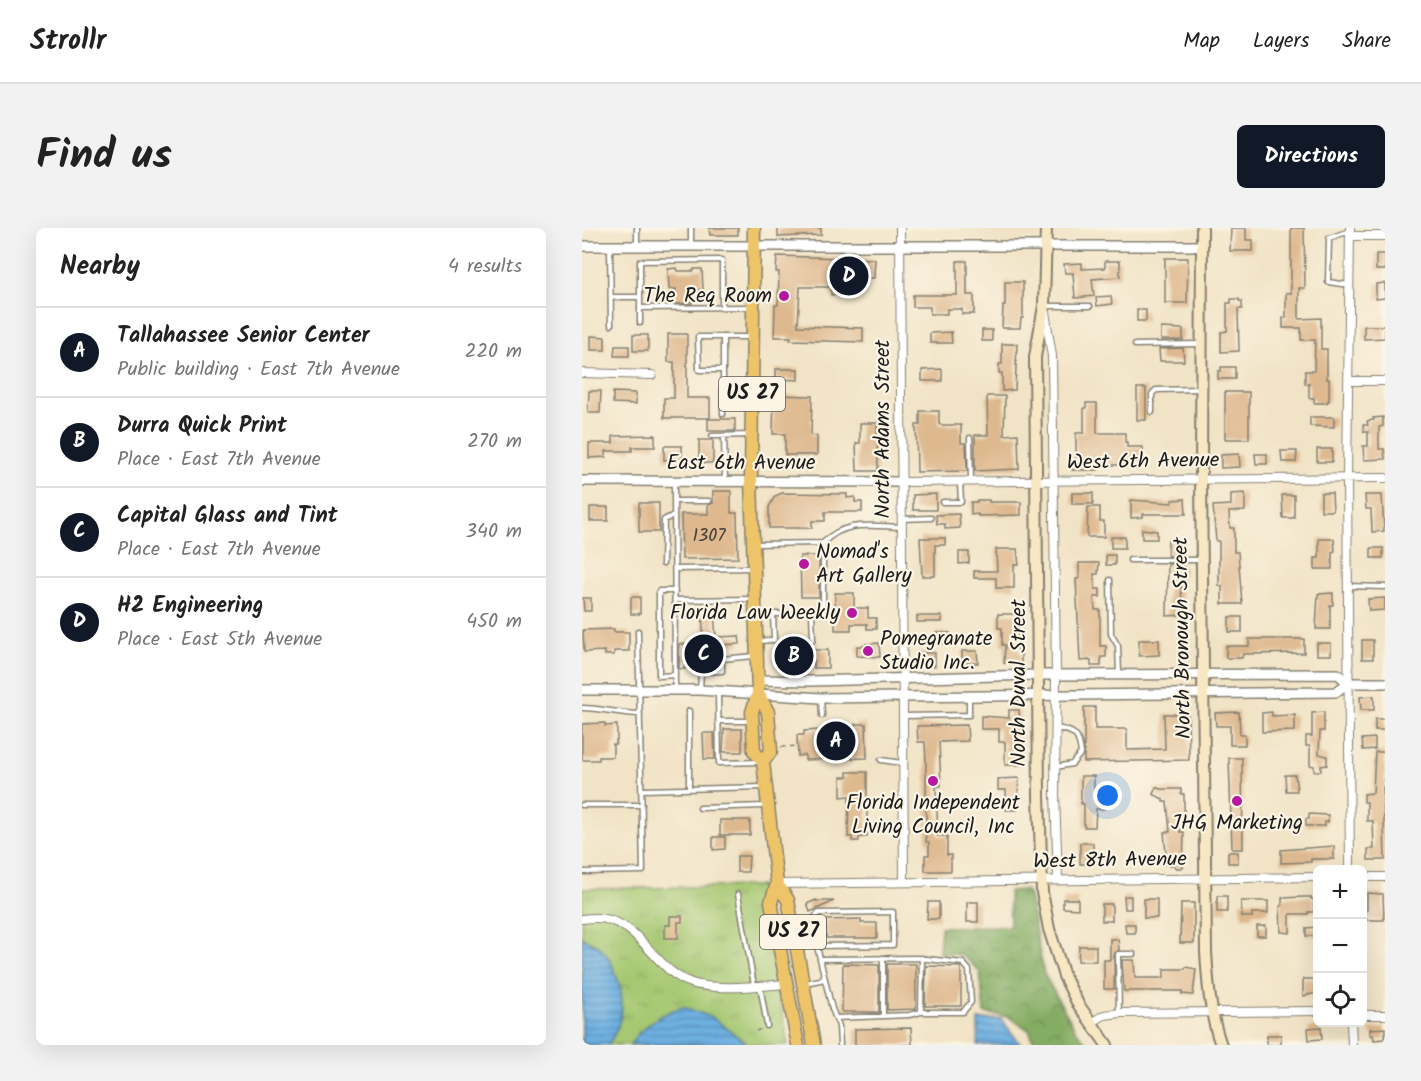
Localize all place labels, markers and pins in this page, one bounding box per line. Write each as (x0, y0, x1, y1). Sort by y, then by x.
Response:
pin: D (830, 254, 868, 298)
place label: The Req Room (644, 280, 772, 313)
marker: The Req Room (777, 289, 791, 303)
place label: Nomad's Art Gallery (816, 536, 912, 593)
marker: Nomad's Art Gallery (797, 557, 811, 571)
place label: Florida Law Weekly (670, 597, 840, 630)
marker: Florida Law Weekly (845, 606, 859, 620)
place label: Pomegranate Studio Inc. (880, 623, 993, 680)
pin: C (684, 632, 724, 676)
pin: B (774, 634, 814, 678)
marker: Pomegranate Studio Inc. (861, 644, 875, 658)
pin: A (816, 718, 856, 764)
marker: Florida Independent Living Council, Inc (926, 774, 940, 788)
place label: Florida Independent Living Council, Inc (846, 787, 1021, 844)
marker: JHG Marketing (1230, 794, 1244, 808)
place label: JHG Marketing (1171, 807, 1303, 840)

